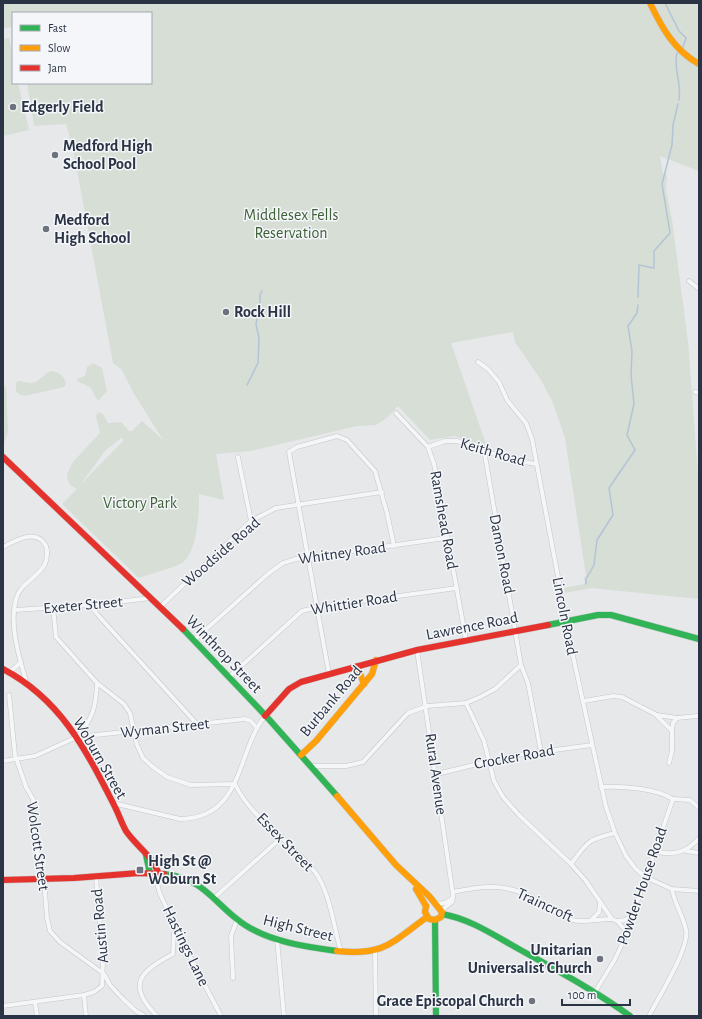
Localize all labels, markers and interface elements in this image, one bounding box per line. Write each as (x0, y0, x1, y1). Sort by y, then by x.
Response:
legend (12, 12, 152, 84)
text: Fast (48, 22, 67, 34)
text: Slow (48, 42, 70, 54)
text: Jam (48, 62, 67, 74)
place label: Edgerly Field (21, 99, 104, 116)
marker: Edgerly Field (8, 102, 18, 112)
place label: Medford High School Pool (63, 138, 153, 172)
marker: Medford High School Pool (50, 150, 60, 160)
park label: Middlesex Fells Reservation (244, 207, 339, 241)
place label: Medford High School (54, 212, 131, 246)
marker: Medford High School (41, 224, 51, 234)
place label: Rock Hill (234, 304, 291, 320)
marker: Rock Hill (221, 307, 231, 317)
street label: Keith Road (458, 435, 528, 469)
street label: Ramshead Road (427, 469, 461, 571)
park label: Victory Park (103, 495, 178, 512)
street label: Damon Road (486, 513, 518, 595)
street label: Woodside Road (179, 514, 263, 590)
street label: Whitney Road (297, 539, 387, 568)
street label: Lincoln Road (550, 575, 580, 657)
street label: Whittier Road (310, 588, 398, 618)
street label: Exeter Street (43, 594, 123, 616)
street label: Lawrence Road (425, 609, 519, 643)
street label: Winthrop Street (183, 612, 265, 696)
street label: Burbank Road (297, 662, 365, 740)
street label: Woburn Street (70, 714, 130, 802)
street label: Wyman Street (120, 715, 210, 742)
street label: Rural Avenue (422, 732, 450, 816)
street label: Crocker Road (473, 742, 555, 772)
street label: Wolcott Street (24, 800, 52, 892)
street label: Essex Street (253, 810, 317, 874)
street label: Powder House Road (614, 825, 670, 947)
place label: High St @ Woburn St (148, 853, 217, 887)
marker: High St @ Woburn St (135, 865, 145, 875)
street label: Traincroft (514, 885, 576, 925)
street label: Austin Road (89, 888, 111, 964)
street label: Hastings Lane (160, 903, 212, 989)
street label: High Street (262, 912, 334, 944)
place label: Unitarian Universalist Church (468, 942, 592, 976)
marker: Unitarian Universalist Church (595, 954, 605, 964)
scale bar (562, 981, 630, 1007)
text: 100 m (568, 989, 596, 1001)
place label: Grace Episcopal Church (377, 993, 524, 1009)
marker: Grace Episcopal Church (527, 996, 537, 1006)

